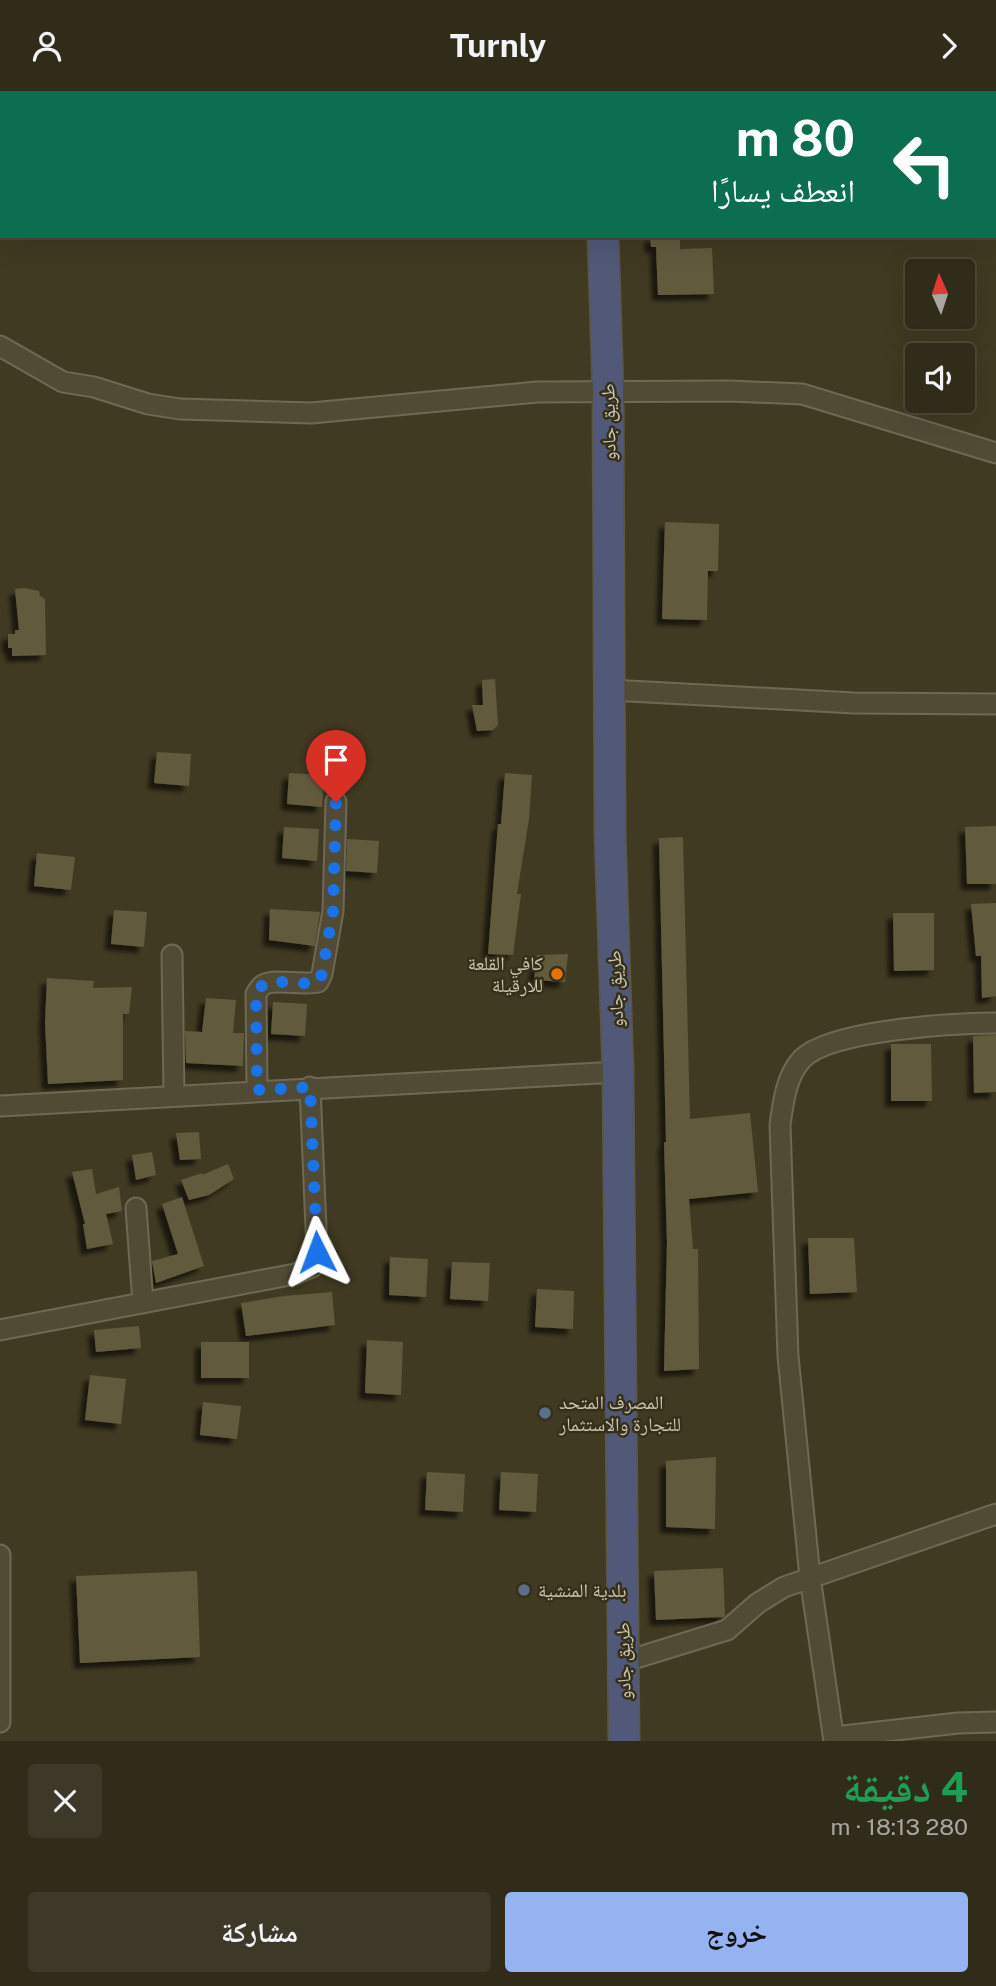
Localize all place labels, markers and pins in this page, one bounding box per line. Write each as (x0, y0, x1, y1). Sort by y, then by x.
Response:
pin (306, 730, 366, 802)
place label: كافي القلعة للارقيلة (468, 952, 543, 997)
marker: كافي القلعة للارقيلة (549, 966, 565, 982)
place label: المصرف المتحد للتجارة والاستثمار (558, 1391, 681, 1436)
marker: المصرف المتحد للتجارة والاستثمار (537, 1405, 553, 1421)
place label: بلدية المنشية (538, 1579, 627, 1602)
marker: بلدية المنشية (516, 1582, 532, 1598)

